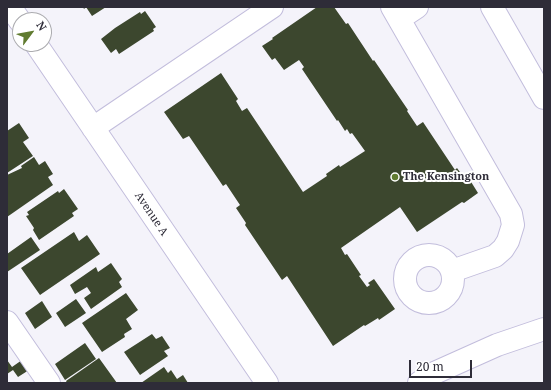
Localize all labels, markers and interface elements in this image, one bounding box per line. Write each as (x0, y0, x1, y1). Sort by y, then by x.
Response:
north arrow (12, 12, 52, 52)
text: N (33, 18, 50, 34)
place label: The Kensington (403, 170, 489, 184)
marker: The Kensington (390, 172, 400, 182)
street label: Avenue A (132, 190, 170, 238)
scale bar (411, 352, 474, 378)
text: 20 m (416, 358, 444, 375)

